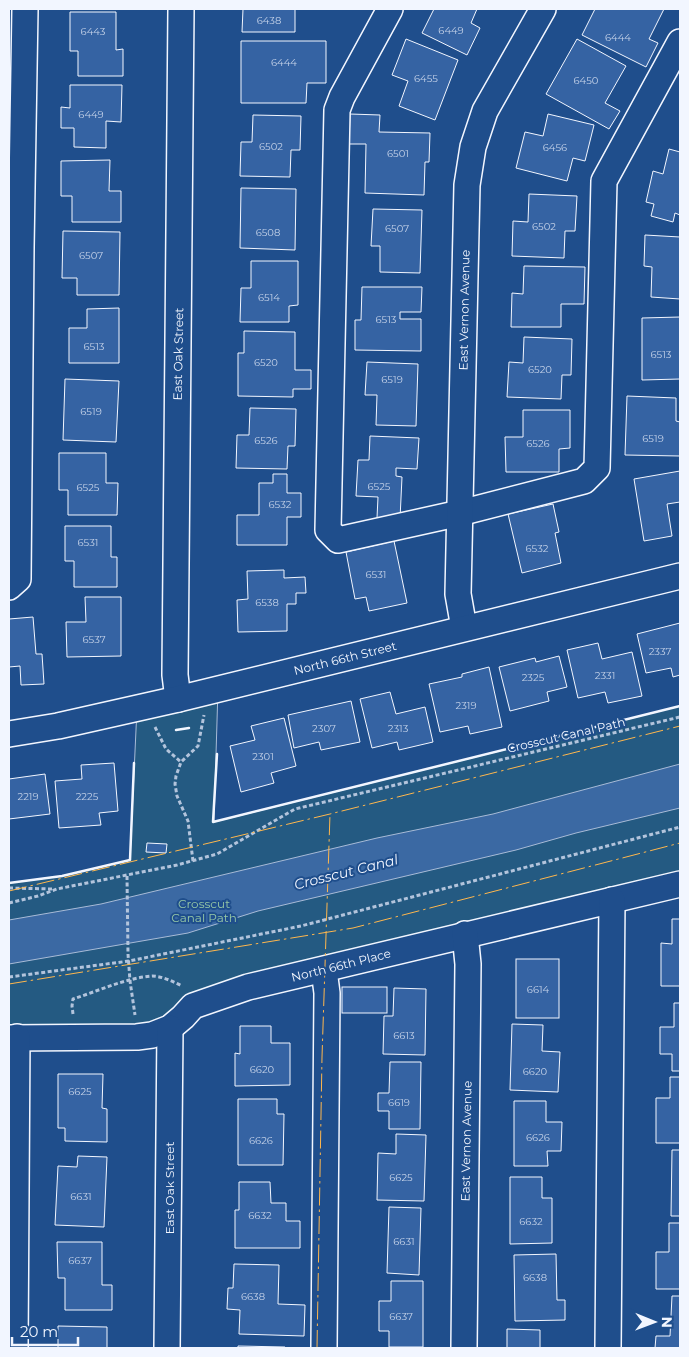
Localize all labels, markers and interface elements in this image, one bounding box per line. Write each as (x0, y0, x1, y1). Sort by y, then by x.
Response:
house number: 6438 (257, 14, 281, 27)
house number: 6449 (438, 24, 464, 37)
house number: 6443 (81, 25, 106, 38)
house number: 6444 (605, 31, 631, 44)
house number: 6444 (271, 56, 297, 69)
house number: 6455 (414, 72, 438, 85)
house number: 6450 (574, 74, 599, 87)
house number: 6449 (78, 108, 104, 121)
house number: 6502 (259, 140, 283, 153)
house number: 6456 (543, 141, 567, 154)
house number: 6501 (387, 147, 409, 160)
house number: 6502 (532, 220, 556, 233)
house number: 6507 (385, 222, 409, 235)
house number: 6508 (256, 226, 280, 239)
house number: 6507 (79, 249, 103, 262)
street label: East Vernon Avenue (455, 250, 473, 370)
house number: 6514 (258, 291, 280, 304)
street label: East Oak Street (170, 307, 186, 400)
house number: 6513 (376, 313, 397, 326)
house number: 6513 (84, 340, 105, 353)
house number: 6513 (651, 348, 672, 361)
house number: 6520 (254, 356, 278, 369)
house number: 6520 (528, 363, 552, 376)
house number: 6519 (381, 373, 403, 386)
house number: 6519 (80, 405, 102, 418)
house number: 6519 (642, 432, 664, 445)
house number: 6526 (254, 434, 278, 447)
house number: 6526 (526, 437, 550, 450)
house number: 6525 (367, 480, 391, 493)
house number: 6525 (76, 481, 100, 494)
house number: 6532 (269, 498, 292, 511)
house number: 6531 (78, 536, 98, 549)
house number: 6532 (526, 542, 549, 555)
house number: 6531 (366, 568, 386, 581)
house number: 6538 (255, 596, 279, 609)
house number: 6537 (82, 633, 106, 646)
street label: North 66th Street (292, 638, 398, 678)
house number: 2337 (649, 645, 671, 658)
house number: 2331 (595, 669, 615, 682)
house number: 2325 (522, 671, 545, 684)
house number: 2319 (455, 699, 477, 712)
street label: Crosscut Canal Path (505, 714, 627, 756)
house number: 2307 (312, 722, 336, 735)
house number: 2313 (388, 722, 409, 735)
house number: 2301 (252, 750, 274, 763)
house number: 2219 (17, 790, 39, 803)
house number: 2225 (76, 790, 99, 803)
water label: Crosscut Canal (292, 850, 400, 894)
park label: Crosscut Canal Path (171, 896, 237, 925)
street label: North 66th Place (290, 945, 392, 985)
house number: 6614 (527, 983, 550, 996)
house number: 6613 (393, 1029, 415, 1042)
house number: 6620 (250, 1063, 275, 1076)
house number: 6620 (523, 1065, 548, 1078)
street label: East Vernon Avenue (457, 1081, 475, 1201)
house number: 6625 (68, 1085, 92, 1098)
house number: 6619 (388, 1096, 410, 1109)
house number: 6626 (526, 1131, 550, 1144)
house number: 6626 (249, 1134, 273, 1147)
street label: East Oak Street (162, 1142, 177, 1234)
house number: 6625 (389, 1171, 413, 1184)
house number: 6631 (70, 1190, 92, 1203)
house number: 6632 (248, 1209, 272, 1222)
house number: 6632 (519, 1215, 543, 1228)
house number: 6631 (393, 1235, 415, 1248)
house number: 6637 (68, 1254, 92, 1267)
house number: 6638 (523, 1271, 547, 1284)
house number: 6638 (241, 1290, 265, 1303)
north arrow (629, 1297, 679, 1347)
house number: 6637 (389, 1310, 413, 1323)
scale bar (12, 1314, 79, 1346)
text: N (658, 1316, 676, 1328)
text: 20 m (20, 1322, 58, 1341)

